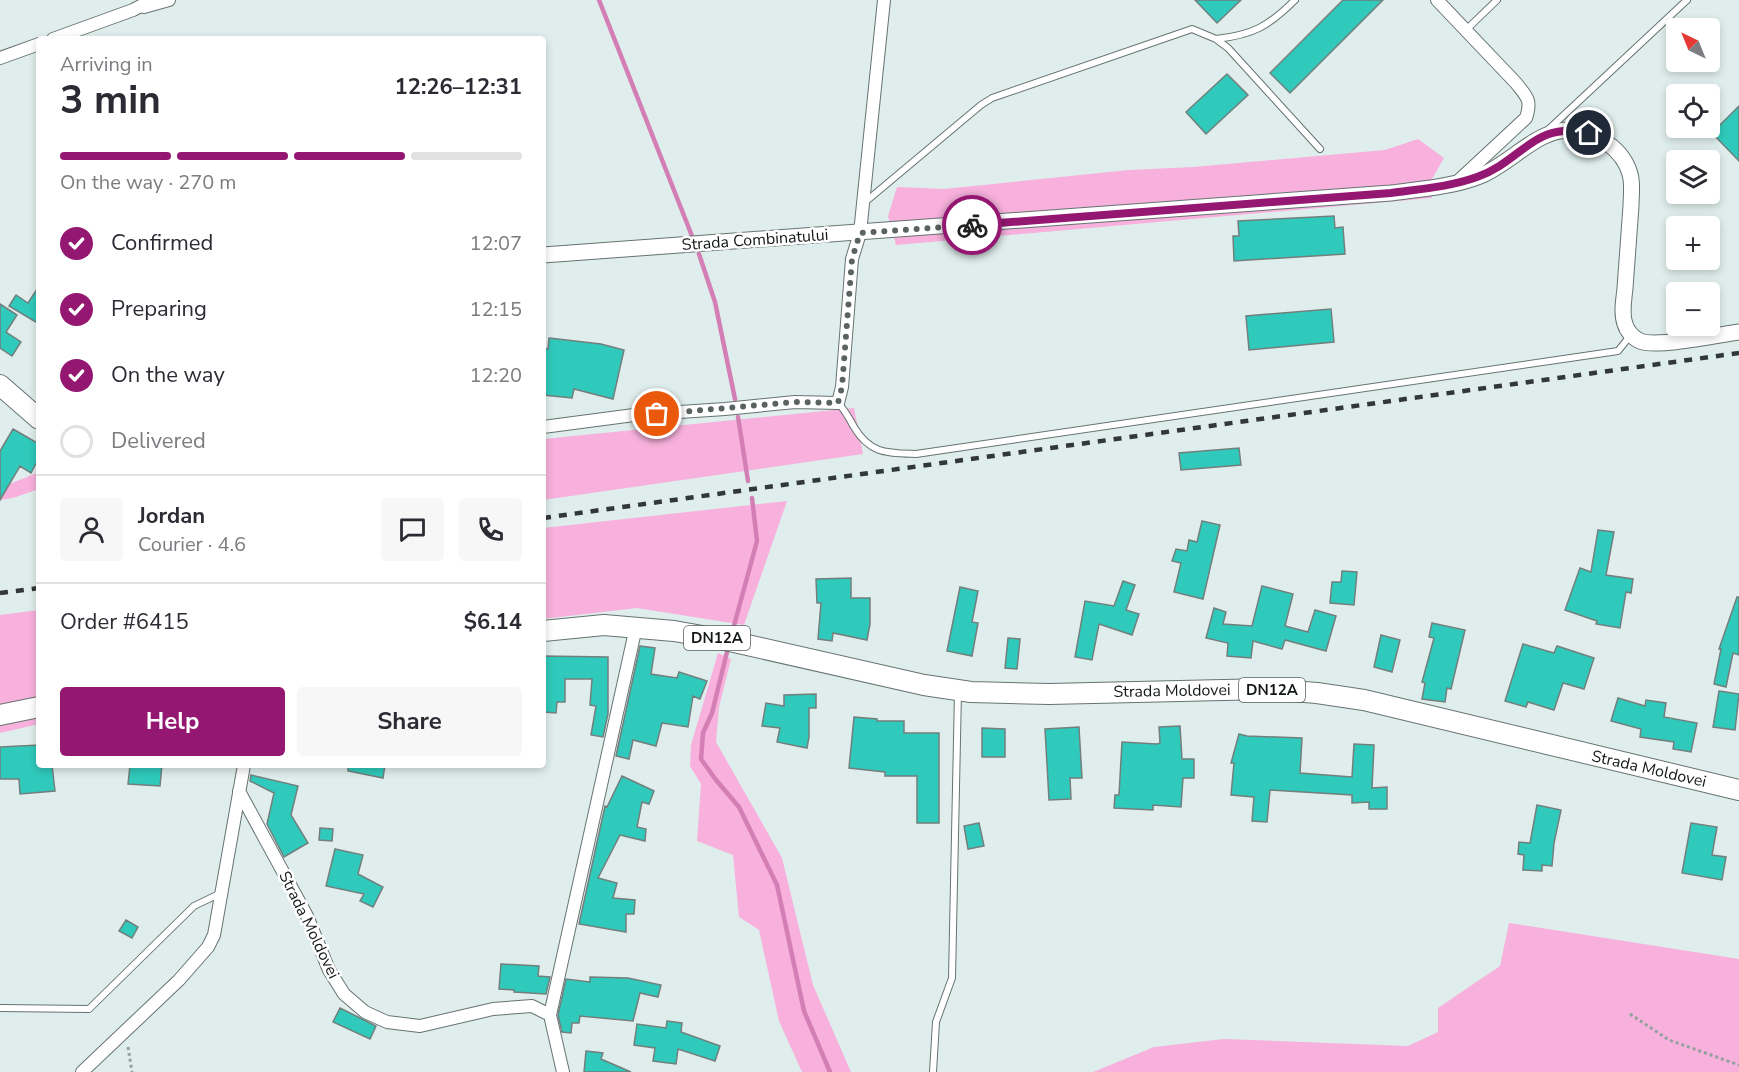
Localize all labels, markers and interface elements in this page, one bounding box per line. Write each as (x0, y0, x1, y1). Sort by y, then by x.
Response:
north arrow (1666, 18, 1720, 72)
map controls (1666, 18, 1720, 336)
text: Arriving in (60, 51, 153, 78)
text: 12:26–12:31 (394, 72, 522, 102)
text: 3 min (60, 74, 161, 127)
button: locate (1666, 84, 1720, 138)
pin (1563, 107, 1614, 158)
icon: home (1572, 116, 1605, 149)
button: layers (1666, 150, 1720, 204)
text: On the way · 270 m (60, 169, 236, 196)
courier (942, 195, 1002, 255)
icon: bike (956, 209, 989, 242)
button: + (1666, 216, 1720, 270)
street label: Strada Combinatului (681, 224, 829, 256)
icon: check (60, 227, 93, 260)
text: Confirmed (111, 228, 213, 258)
text: 12:07 (469, 230, 522, 257)
button: − (1666, 282, 1720, 336)
icon: check (60, 293, 93, 326)
text: Preparing (111, 294, 207, 324)
text: 12:15 (469, 296, 522, 323)
icon: check (60, 359, 93, 392)
text: On the way (111, 360, 225, 390)
text: 12:20 (469, 362, 522, 389)
pin (631, 388, 682, 439)
icon: bag (640, 397, 673, 430)
text: Delivered (111, 426, 206, 456)
button: person (60, 498, 123, 561)
button: chat (381, 498, 444, 561)
button: phone (459, 498, 522, 561)
text: Jordan (138, 501, 205, 531)
text: Courier · 4.6 (138, 531, 246, 558)
text: Order #6415 (60, 607, 189, 637)
text: $6.14 (464, 607, 522, 637)
road number: DN12A (684, 626, 750, 650)
road number: DN12A (1239, 678, 1305, 702)
street label: Strada Moldovei (1113, 679, 1231, 703)
button: Help (60, 687, 285, 756)
button: Share (297, 687, 522, 756)
street label: Strada Moldovei (1589, 745, 1709, 793)
street label: Strada Moldovei (273, 868, 345, 982)

